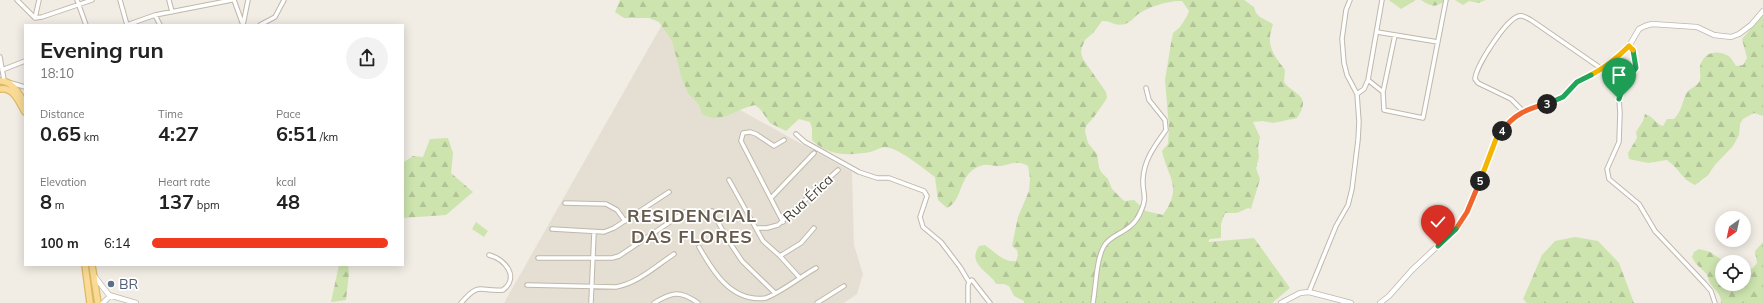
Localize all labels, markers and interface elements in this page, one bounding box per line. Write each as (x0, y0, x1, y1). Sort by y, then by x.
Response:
text: Evening run (40, 36, 164, 64)
button: share (346, 37, 388, 79)
pin (1602, 58, 1636, 99)
icon: arrive (1608, 64, 1630, 86)
text: 18:10 (40, 65, 74, 81)
pin: 3 (1537, 94, 1557, 114)
text: 3 (1544, 97, 1550, 111)
text: Distance (40, 107, 84, 121)
text: Time (158, 107, 183, 121)
text: Pace (276, 107, 301, 121)
text: 0.65 (40, 121, 81, 146)
text: 4:27 (158, 121, 199, 146)
text: 6:51 (276, 121, 317, 146)
pin: 4 (1492, 121, 1512, 141)
text: 4 (1499, 124, 1505, 138)
text: km (81, 130, 99, 144)
text: /km (317, 130, 338, 144)
street label: Rua Érica (779, 170, 837, 226)
pin: 5 (1470, 171, 1490, 191)
text: 5 (1477, 174, 1483, 188)
text: Elevation (40, 175, 87, 189)
text: Heart rate (158, 175, 210, 189)
text: kcal (276, 175, 296, 189)
text: 8 (40, 189, 52, 214)
text: 137 (158, 189, 194, 214)
text: 48 (276, 189, 300, 214)
text: m (52, 198, 65, 212)
text: bpm (194, 198, 220, 212)
district label: RESIDENCIAL DAS FLORES (627, 204, 757, 248)
pin (1421, 205, 1455, 246)
icon: check (1427, 211, 1449, 233)
north arrow (1715, 211, 1751, 247)
map controls (1715, 211, 1751, 291)
text: 100 m (40, 235, 79, 251)
text: 6:14 (104, 235, 130, 251)
button: locate (1715, 255, 1751, 291)
place label: BR (119, 275, 139, 293)
marker: BR (106, 279, 116, 289)

